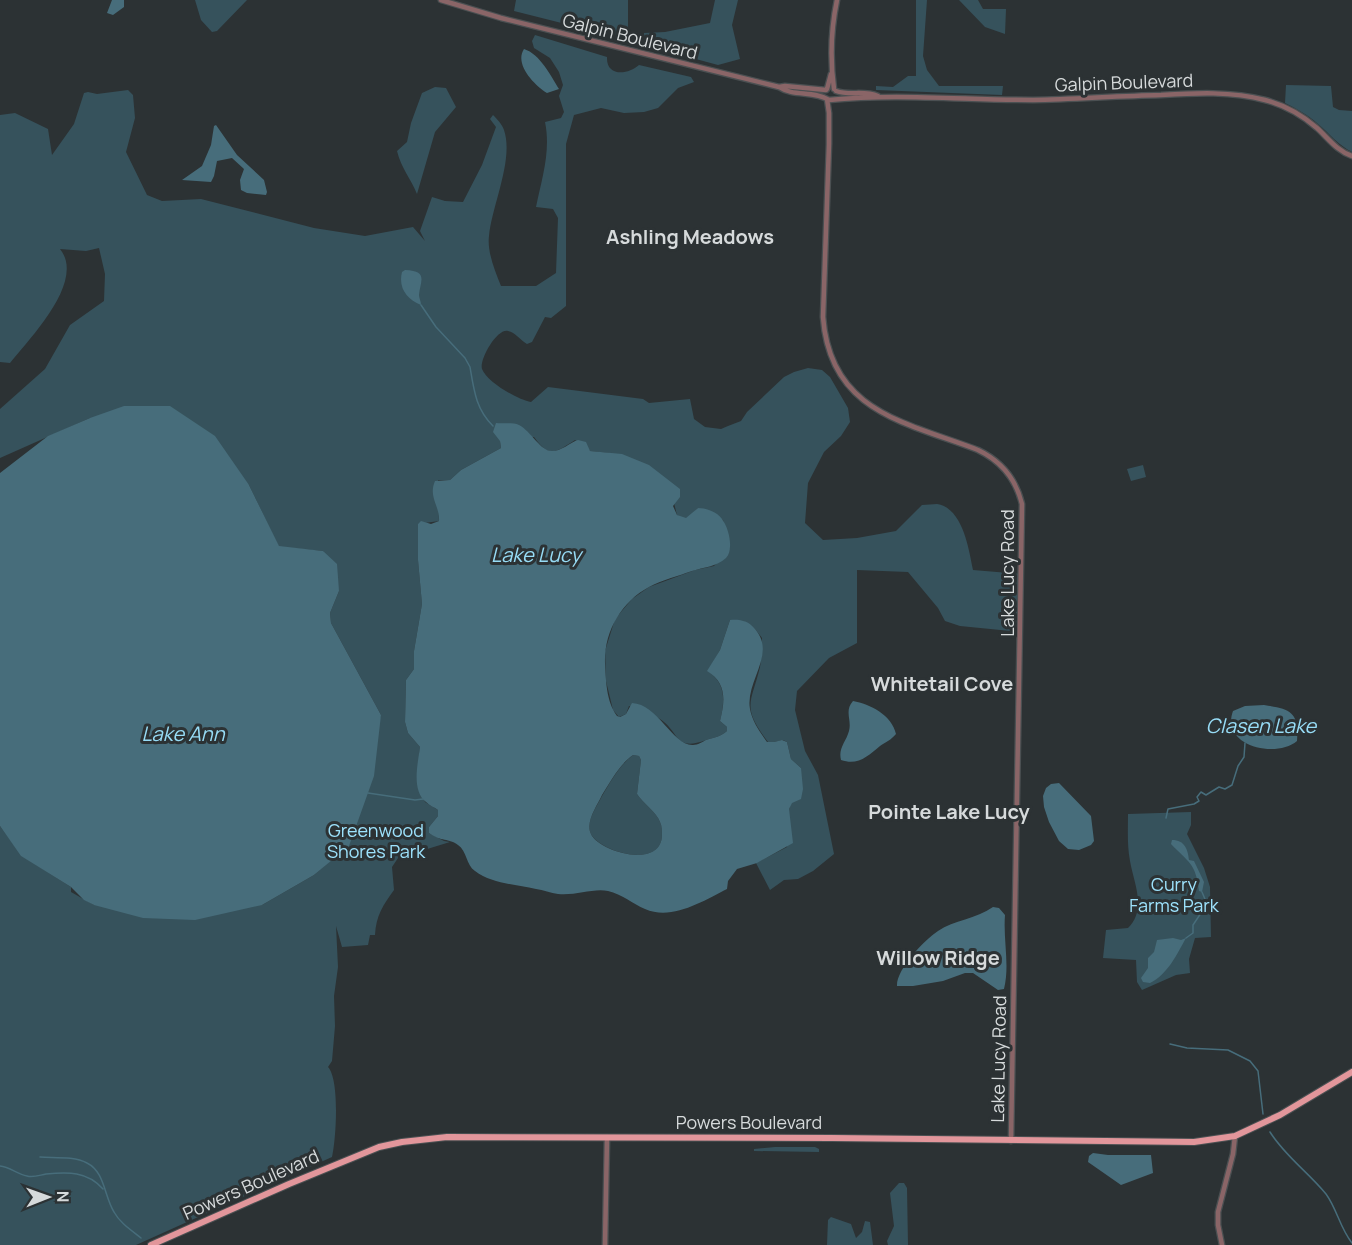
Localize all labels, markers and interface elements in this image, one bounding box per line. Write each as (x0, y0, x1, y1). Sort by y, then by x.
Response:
street label: Galpin Boulevard (560, 8, 700, 64)
street label: Galpin Boulevard (1054, 68, 1194, 96)
district label: Ashling Meadows (606, 223, 774, 250)
street label: Lake Lucy Road (995, 509, 1019, 637)
water label: Lake Lucy (491, 541, 583, 568)
district label: Whitetail Cove (871, 670, 1013, 697)
water label: Clasen Lake (1206, 712, 1318, 739)
water label: Lake Ann (141, 720, 226, 747)
district label: Pointe Lake Lucy (868, 798, 1031, 825)
park label: Greenwood Shores Park (327, 818, 426, 863)
park label: Curry Farms Park (1129, 872, 1220, 917)
district label: Willow Ridge (876, 944, 1000, 971)
street label: Lake Lucy Road (985, 995, 1011, 1123)
street label: Powers Boulevard (676, 1110, 822, 1134)
street label: Powers Boulevard (179, 1143, 322, 1225)
north arrow (18, 1167, 78, 1227)
text: N (52, 1191, 74, 1203)

